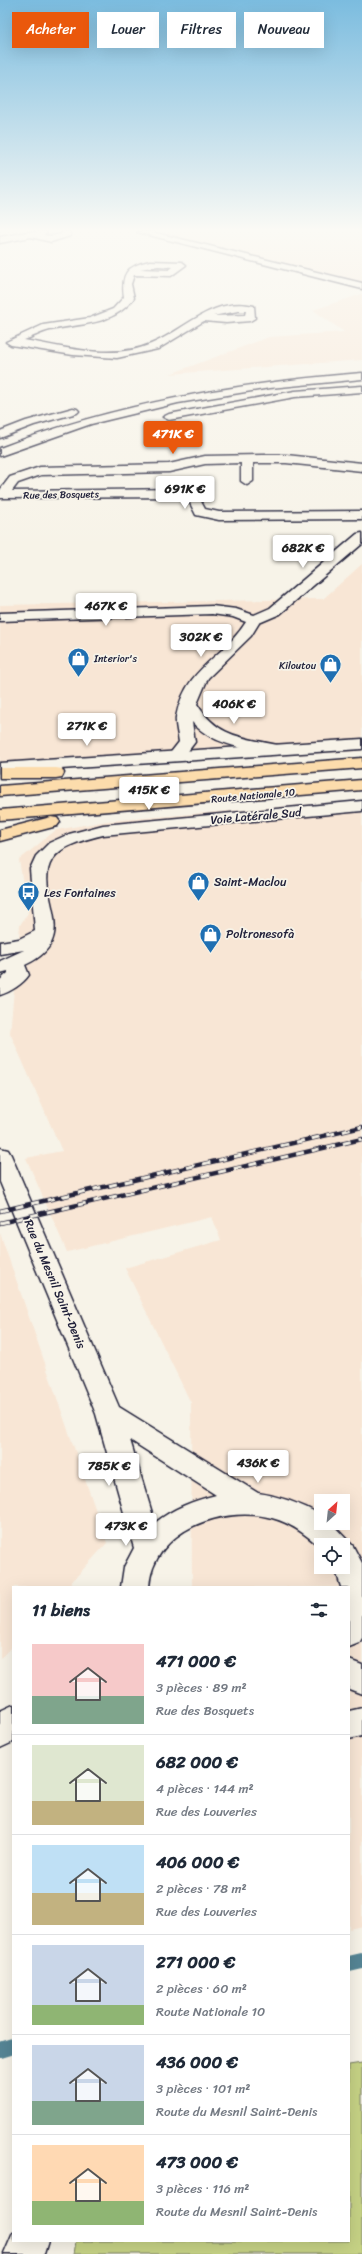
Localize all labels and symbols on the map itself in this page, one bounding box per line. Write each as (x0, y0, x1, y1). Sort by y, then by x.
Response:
pin: 471K € (140, 421, 206, 455)
pin: 691K € (152, 476, 218, 510)
street label: Rue des Bosquets (23, 485, 100, 505)
pin: 682K € (270, 535, 336, 569)
pin: 467K € (73, 593, 139, 627)
pin: 302K € (168, 624, 234, 658)
shop icon: Interior's (65, 645, 91, 678)
place label: Interior's (93, 650, 138, 668)
shop icon: Kiloutou (318, 652, 344, 685)
place label: Kiloutou (279, 657, 317, 675)
pin: 406K € (201, 691, 267, 725)
pin: 271K € (54, 713, 120, 747)
pin: 415K € (116, 777, 182, 811)
street label: Route Nationale 10 (210, 783, 296, 809)
street label: Voie Latérale Sud (210, 801, 304, 831)
shop icon: Saint-Maclou (185, 869, 211, 902)
place label: Saint-Maclou (214, 871, 287, 893)
bus stop icon: Les Fontaines (15, 880, 41, 913)
place label: Les Fontaines (44, 882, 116, 904)
shop icon: Poltronesofà (198, 921, 224, 954)
place label: Poltronesofà (226, 923, 294, 945)
street label: Rue du Mesnil Saint-Denis (18, 1216, 92, 1353)
pin: 436K € (225, 1450, 291, 1484)
pin: 785K € (76, 1453, 142, 1487)
north arrow (314, 1494, 350, 1530)
pin: 473K € (93, 1513, 159, 1547)

